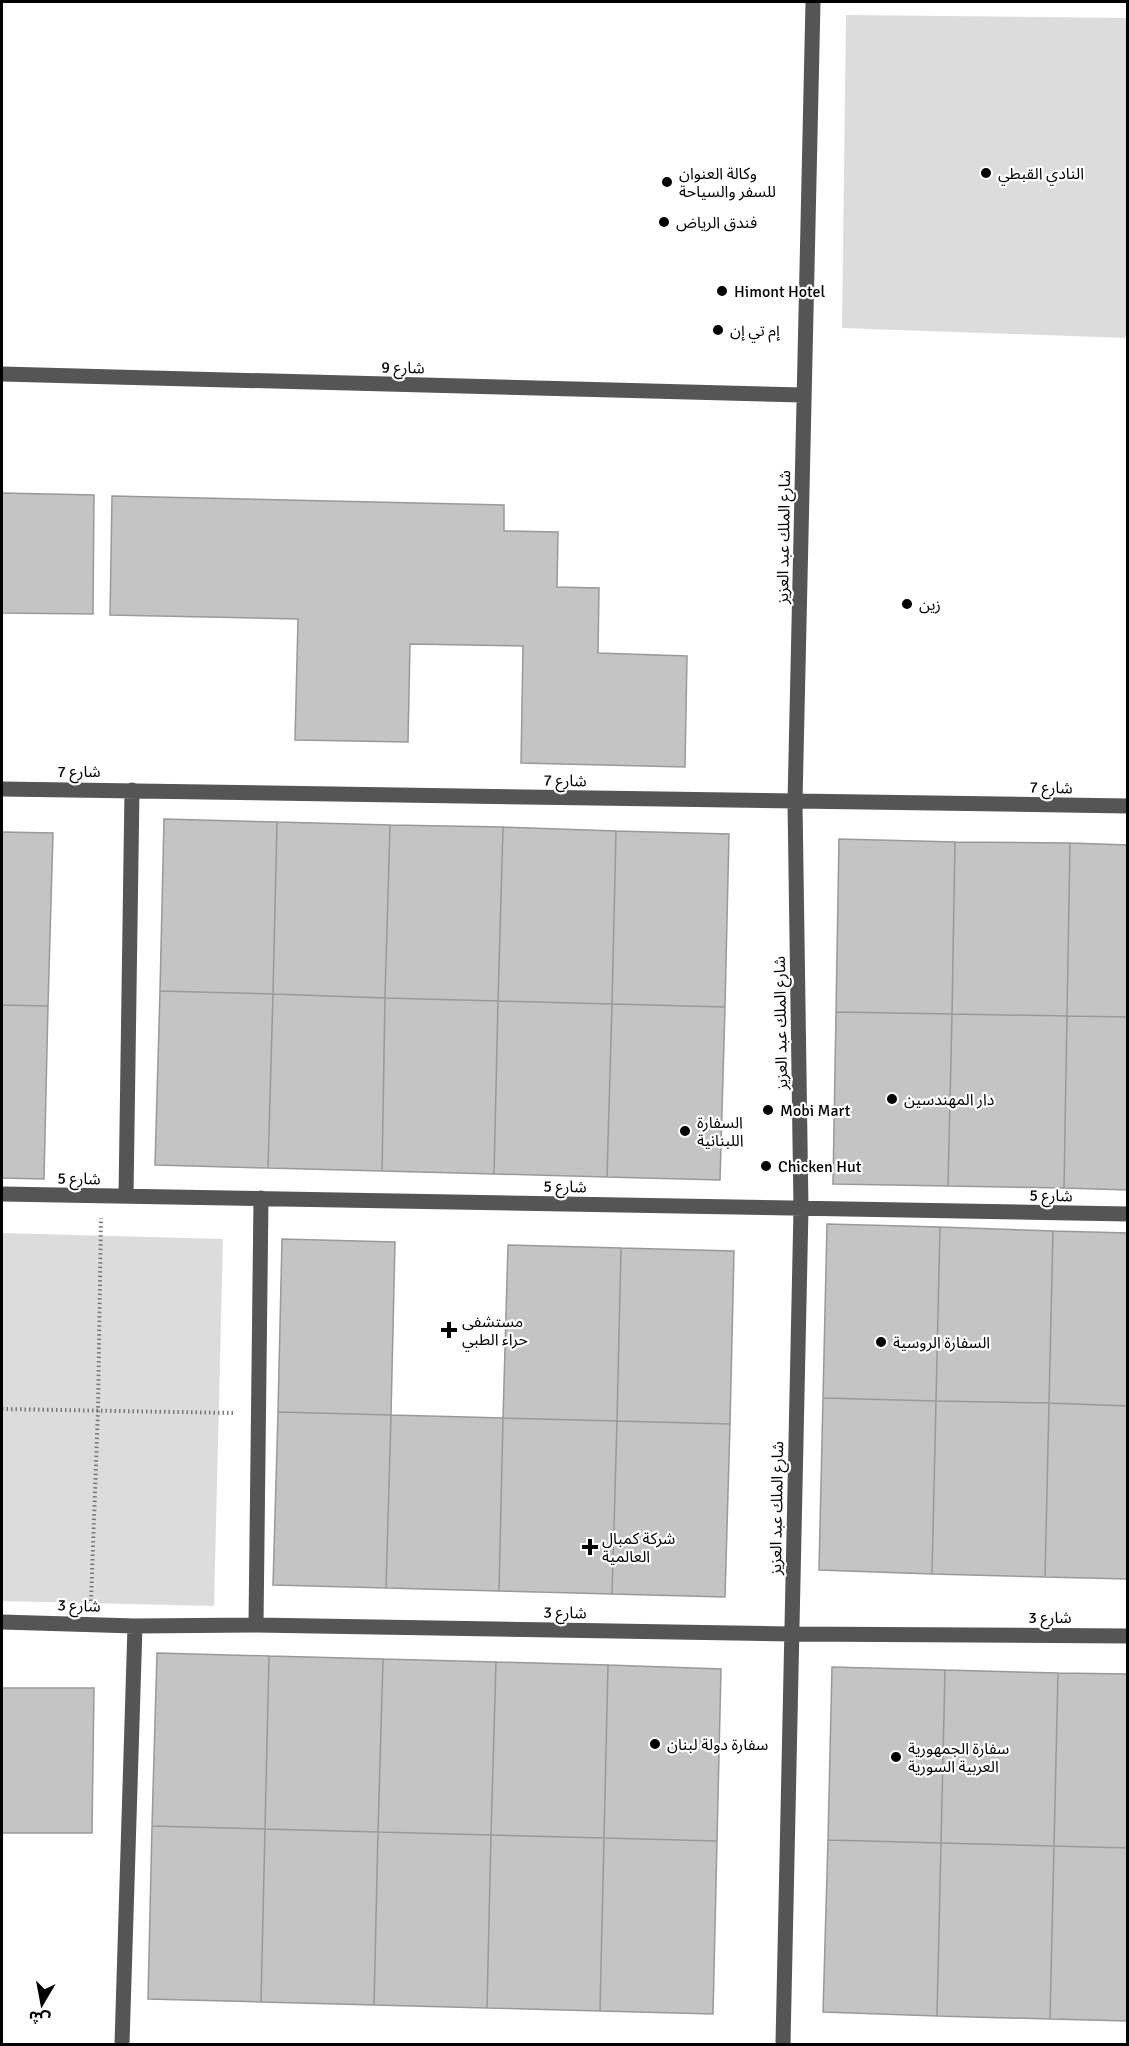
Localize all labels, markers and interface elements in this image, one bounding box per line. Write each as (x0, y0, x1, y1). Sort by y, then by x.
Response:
place label: وكالة العنوان للسفر والسياحة (679, 164, 776, 202)
place label: النادي القبطي (998, 164, 1084, 186)
marker: النادي القبطي (979, 166, 993, 180)
marker: وكالة العنوان للسفر والسياحة (660, 175, 674, 189)
place label: فندق الرياض (676, 213, 757, 233)
marker: فندق الرياض (657, 215, 671, 229)
place label: Himont Hotel (734, 282, 825, 302)
marker: Himont Hotel (715, 284, 729, 298)
place label: إم تي إن (730, 321, 780, 343)
marker: إم تي إن (711, 323, 725, 337)
street label: شارع 9 (381, 358, 425, 380)
street label: شارع الملك عبد العزيز (773, 470, 797, 605)
place label: زين (919, 595, 941, 615)
marker: زين (900, 597, 914, 611)
street label: شارع 7 (57, 762, 101, 784)
street label: شارع 7 (543, 771, 587, 793)
street label: شارع 7 (1029, 778, 1073, 800)
street label: شارع الملك عبد العزيز (770, 956, 794, 1091)
place label: دار المهندسين (904, 1090, 994, 1110)
marker: دار المهندسين (885, 1092, 899, 1106)
place label: Mobi Mart (780, 1101, 851, 1121)
marker: Mobi Mart (761, 1103, 775, 1117)
place label: السفارة اللبنانية (697, 1113, 743, 1151)
marker: السفارة اللبنانية (678, 1124, 692, 1138)
place label: Chicken Hut (778, 1157, 862, 1177)
marker: Chicken Hut (759, 1159, 773, 1173)
street label: شارع 5 (57, 1169, 101, 1191)
street label: شارع 5 (543, 1177, 587, 1199)
street label: شارع 5 (1029, 1186, 1073, 1208)
place label: مستشفى حراء الطبي (462, 1312, 528, 1352)
marker: مستشفى حراء الطبي (440, 1321, 458, 1339)
place label: السفارة الروسية (893, 1333, 990, 1353)
marker: السفارة الروسية (874, 1335, 888, 1349)
street label: شارع الملك عبد العزيز (766, 1441, 790, 1576)
place label: شركة كمبال العالمية (602, 1529, 675, 1567)
marker: شركة كمبال العالمية (583, 1540, 597, 1554)
street label: شارع 3 (57, 1595, 101, 1619)
street label: شارع 3 (543, 1603, 587, 1625)
street label: شارع 3 (1028, 1608, 1072, 1630)
place label: سفارة دولة لبنان (667, 1735, 768, 1755)
marker: سفارة دولة لبنان (648, 1737, 662, 1751)
place label: سفارة الجمهورية العربية السورية (908, 1739, 1009, 1777)
marker: سفارة الجمهورية العربية السورية (889, 1750, 903, 1764)
north arrow (12, 1974, 72, 2034)
text: ش (27, 2006, 52, 2030)

